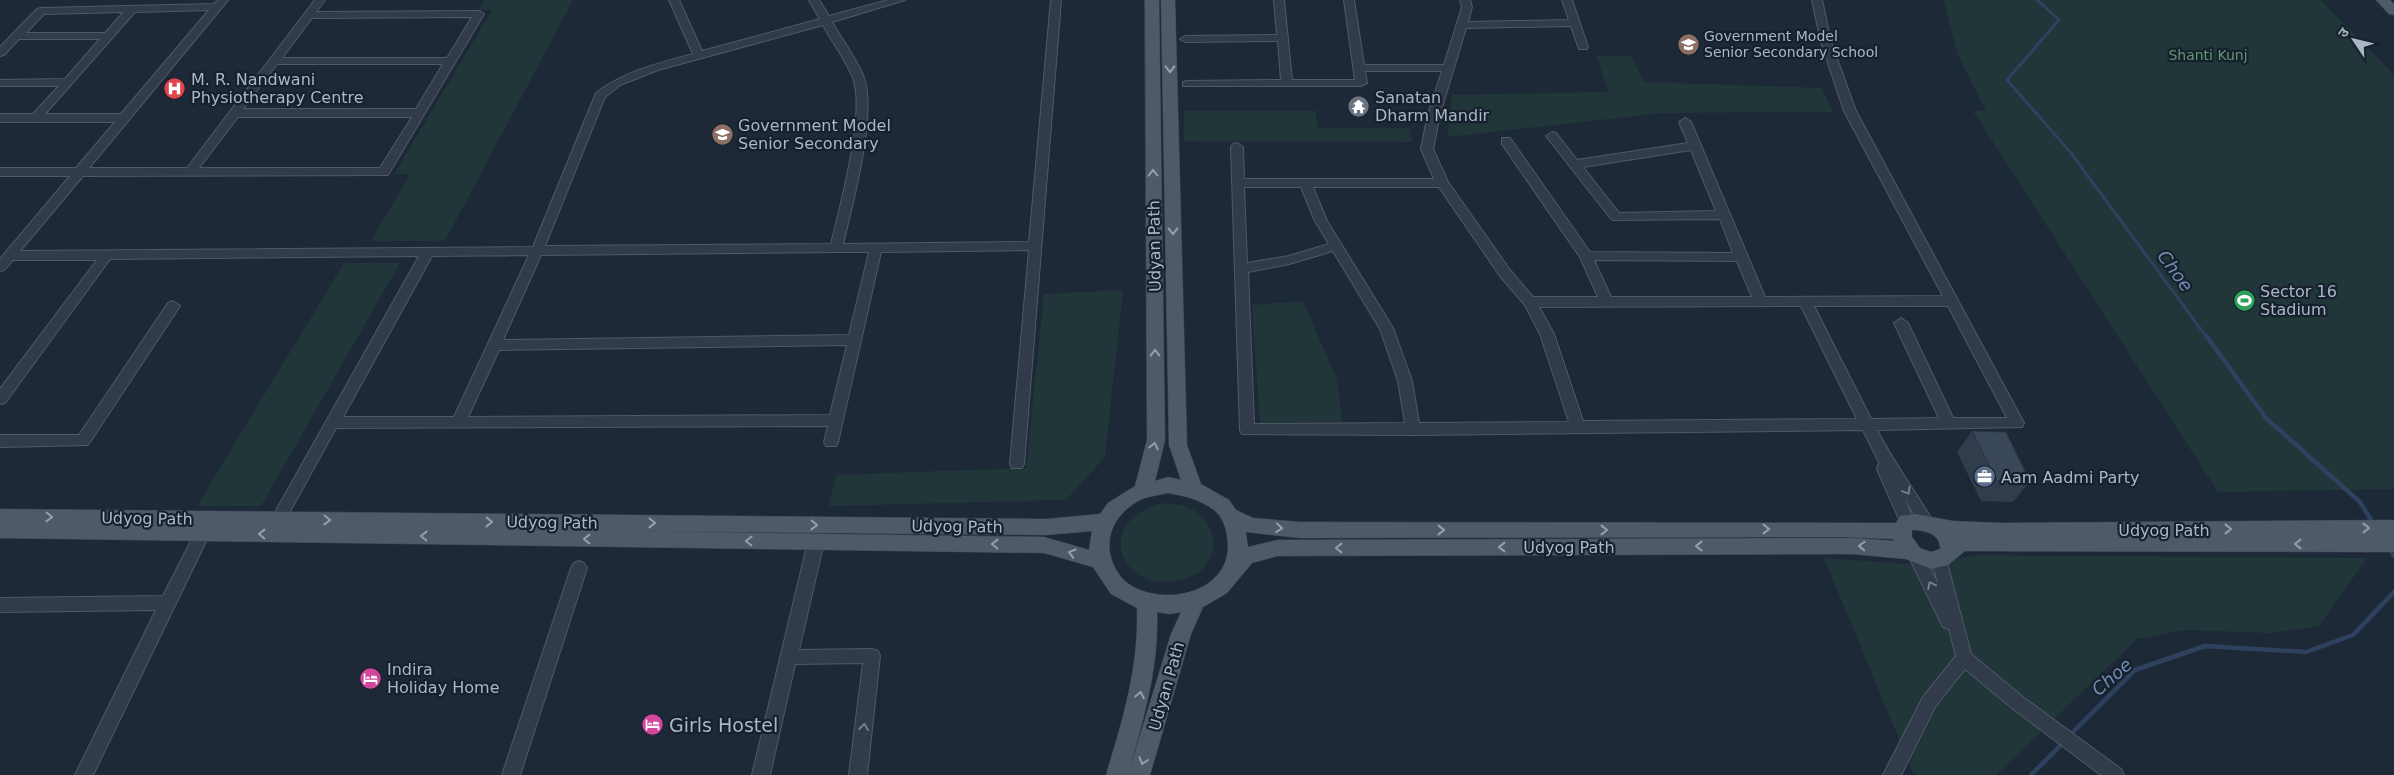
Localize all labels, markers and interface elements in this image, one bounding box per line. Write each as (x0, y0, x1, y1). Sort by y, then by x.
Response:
north arrow (2329, 15, 2379, 65)
text: उ (2334, 24, 2353, 40)
place label: Government Model Senior Secondary School (1704, 28, 1878, 60)
school or university icon: Government Model Senior Secondary School (1676, 32, 1700, 56)
park label: Shanti Kunj (2168, 47, 2248, 63)
one-way arrow (1164, 65, 1175, 73)
place label: M. R. Nandwani Physiotherapy Centre (191, 70, 364, 107)
hospital icon: M. R. Nandwani Physiotherapy Centre (163, 76, 187, 100)
place label: Sanatan Dharm Mandir (1375, 88, 1490, 125)
temple icon: Sanatan Dharm Mandir (1347, 94, 1371, 118)
place label: Government Model Senior Secondary (738, 116, 891, 153)
school or university icon: Government Model Senior Secondary (710, 122, 734, 146)
one-way arrow (1148, 169, 1158, 177)
street label: Udyan Path (1144, 200, 1165, 292)
one-way arrow (1168, 227, 1179, 235)
water label: Choe (2153, 246, 2197, 296)
place label: Sector 16 Stadium (2260, 282, 2337, 319)
sports icon: Sector 16 Stadium (2232, 288, 2256, 312)
one-way arrow (1150, 349, 1160, 357)
one-way arrow (1148, 442, 1159, 451)
office icon: Aam Aadmi Party (1973, 465, 1997, 489)
place label: Aam Aadmi Party (2001, 468, 2140, 487)
one-way arrow (1901, 485, 1911, 494)
street label: Udyog Path (101, 508, 193, 529)
one-way arrow (45, 512, 53, 522)
street label: Udyog Path (506, 512, 598, 533)
one-way arrow (324, 515, 331, 525)
street label: Udyog Path (911, 516, 1003, 537)
one-way arrow (486, 517, 494, 527)
one-way arrow (648, 518, 656, 528)
one-way arrow (811, 520, 819, 530)
street label: Udyog Path (2118, 521, 2210, 540)
one-way arrow (1275, 523, 1283, 534)
one-way arrow (2362, 523, 2370, 533)
one-way arrow (1762, 524, 1770, 534)
one-way arrow (2224, 524, 2232, 534)
one-way arrow (1438, 525, 1445, 535)
one-way arrow (1600, 525, 1608, 535)
one-way arrow (258, 529, 266, 539)
one-way arrow (420, 531, 428, 542)
one-way arrow (583, 534, 590, 544)
one-way arrow (745, 536, 753, 546)
street label: Udyog Path (1523, 538, 1615, 557)
one-way arrow (991, 539, 999, 550)
one-way arrow (2294, 539, 2302, 549)
one-way arrow (1695, 541, 1702, 551)
one-way arrow (1857, 541, 1865, 551)
one-way arrow (1497, 542, 1505, 552)
one-way arrow (1335, 543, 1342, 553)
one-way arrow (1069, 549, 1077, 559)
one-way arrow (1927, 581, 1937, 590)
street label: Udyan Path (1145, 640, 1188, 733)
water label: Choe (2087, 654, 2136, 700)
place label: Indira Holiday Home (387, 660, 499, 697)
hotel icon: Indira Holiday Home (359, 666, 383, 690)
one-way arrow (1134, 690, 1145, 699)
hotel icon: Girls Hostel (641, 713, 665, 737)
place label: Girls Hostel (669, 714, 778, 736)
one-way arrow (858, 722, 868, 731)
one-way arrow (1139, 757, 1149, 765)

